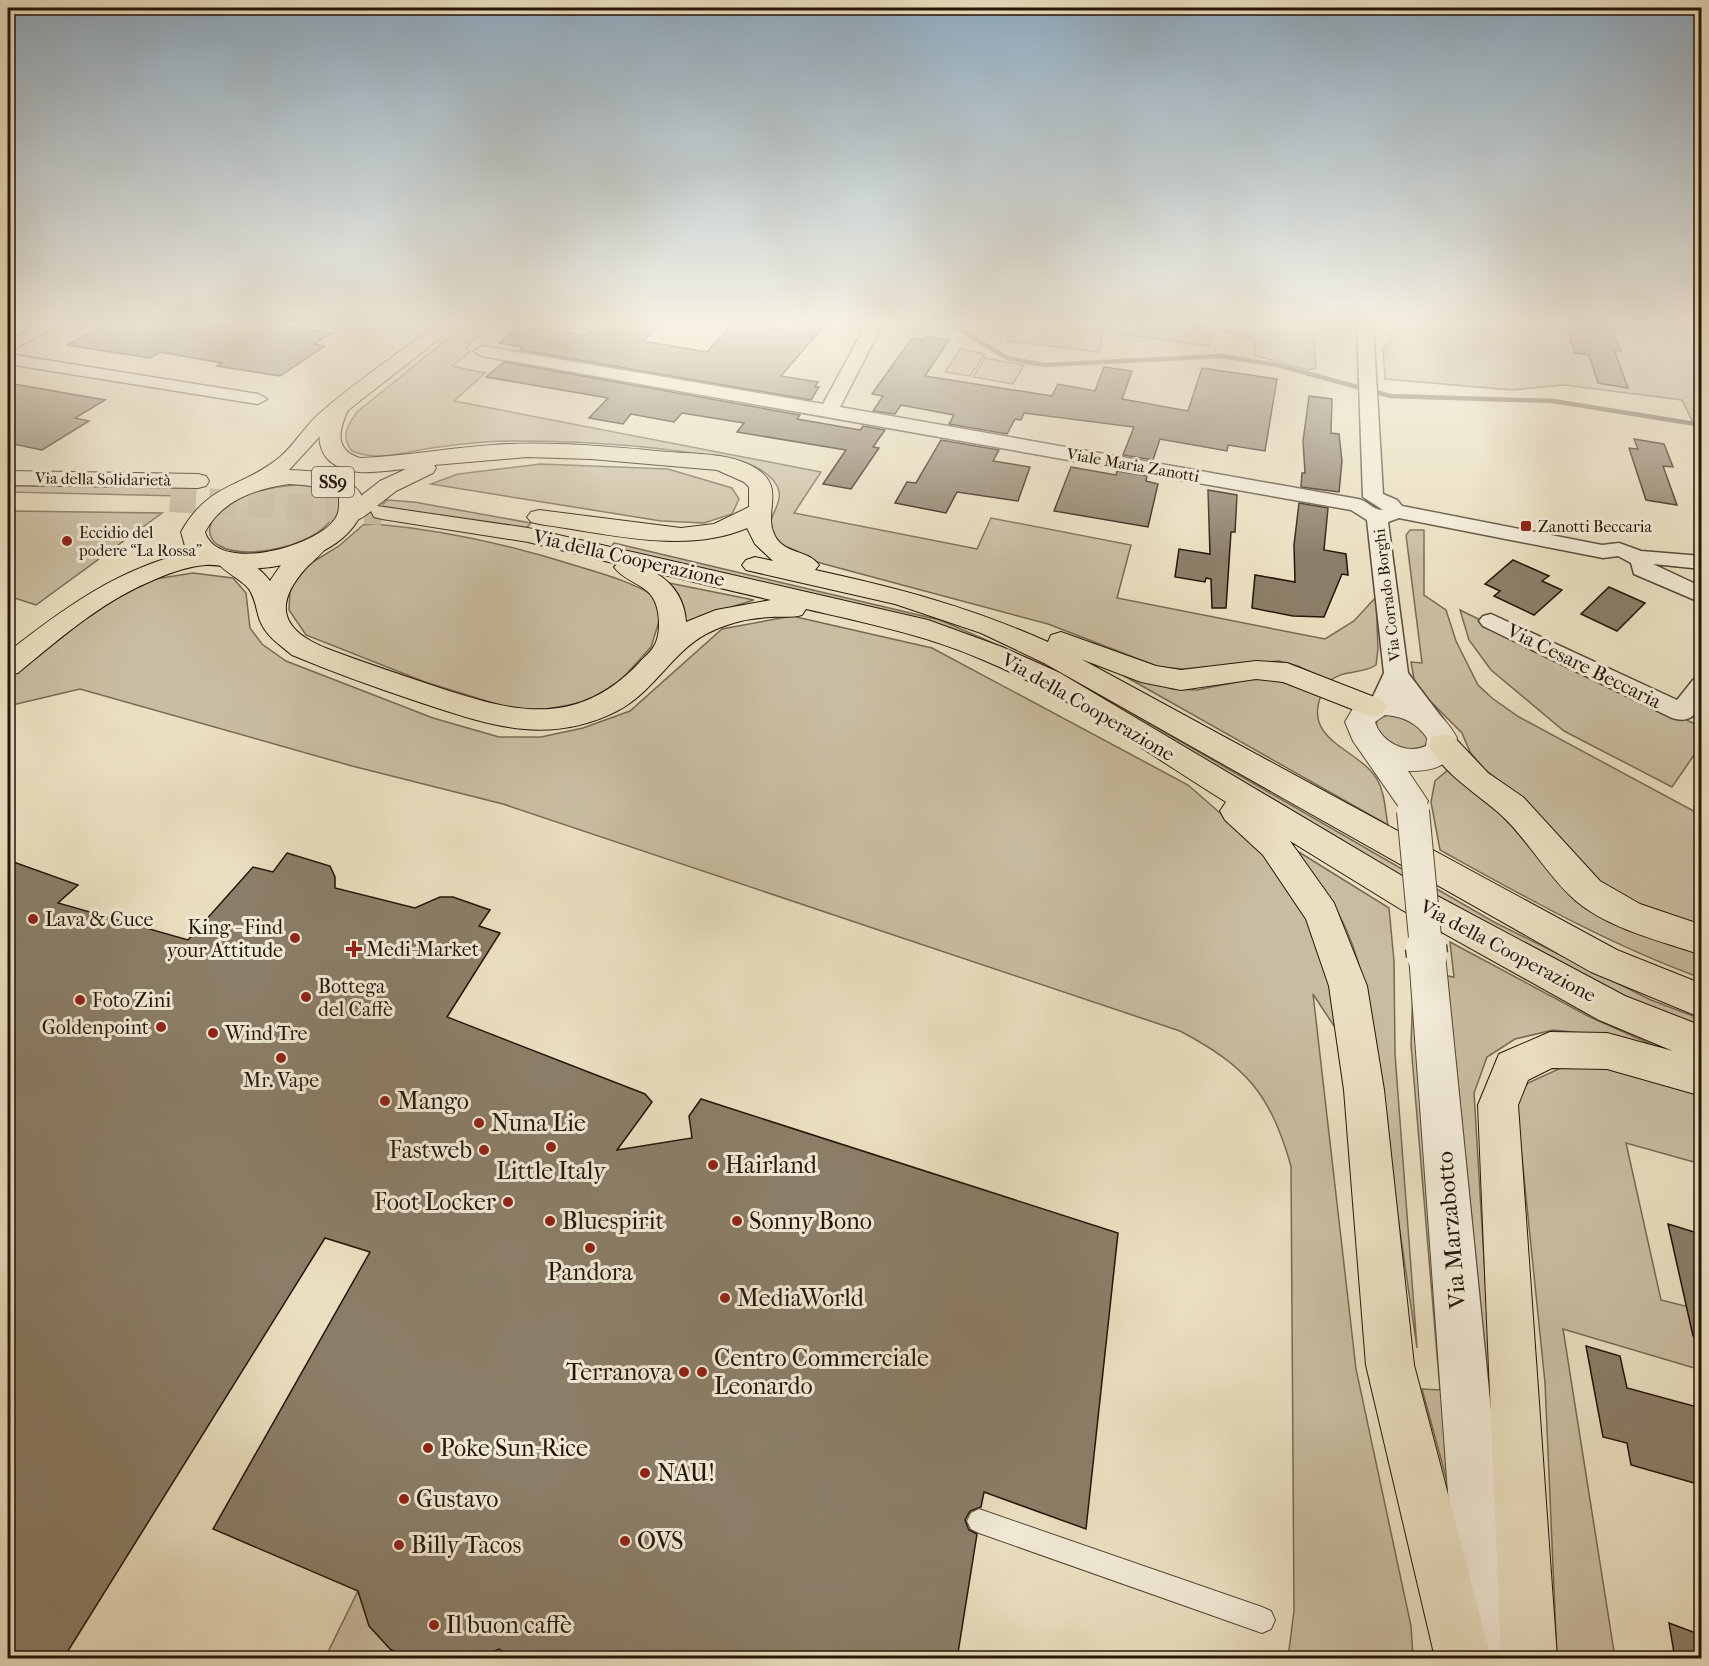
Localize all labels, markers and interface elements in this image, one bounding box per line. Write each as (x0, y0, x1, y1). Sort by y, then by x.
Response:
street label: Viale Maria Zanotti (1064, 444, 1201, 486)
road number: SS9 (312, 467, 354, 497)
street label: Via della Solidarietà (34, 468, 172, 490)
place label: Zanotti Beccaria (1538, 517, 1652, 536)
marker: Zanotti Beccaria (1519, 519, 1533, 533)
place label: Eccidio del podere “La Rossa” (78, 523, 202, 560)
street label: Via della Cooperazione (530, 525, 727, 591)
street label: Via Corrado Borghi (1369, 527, 1405, 663)
marker: Eccidio del podere “La Rossa” (60, 534, 74, 548)
street label: Via Cesare Beccaria (1502, 618, 1665, 714)
street label: Via della Cooperazione (997, 648, 1179, 766)
street label: Via della Cooperazione (1415, 894, 1600, 1007)
place label: Lava & Cuce (45, 908, 154, 931)
marker: Lava & Cuce (26, 912, 40, 926)
place label: King - Find your Attitude (167, 916, 284, 962)
marker: King - Find your Attitude (288, 931, 302, 945)
place label: Medi-Market (366, 938, 479, 961)
marker: Medi-Market (347, 942, 361, 956)
place label: Bottega del Caffè (318, 975, 393, 1021)
place label: Foto Zini (92, 989, 171, 1012)
marker: Bottega del Caffè (299, 990, 313, 1004)
marker: Foto Zini (73, 993, 87, 1007)
place label: Goldenpoint (42, 1016, 149, 1039)
marker: Goldenpoint (154, 1020, 168, 1034)
place label: Wind Tre (224, 1022, 308, 1045)
marker: Wind Tre (206, 1026, 220, 1040)
marker: Mr. Vape (274, 1051, 288, 1065)
place label: Mr. Vape (243, 1069, 319, 1092)
place label: Mango (397, 1087, 469, 1115)
marker: Mango (378, 1094, 392, 1108)
place label: Nuna Lie (491, 1109, 586, 1137)
marker: Nuna Lie (472, 1116, 486, 1130)
place label: Fastweb (389, 1136, 472, 1164)
marker: Little Italy (544, 1140, 558, 1154)
marker: Fastweb (477, 1143, 491, 1157)
street label: Via Marzabotto (1430, 1150, 1472, 1311)
place label: Hairland (725, 1151, 818, 1179)
place label: Little Italy (496, 1157, 607, 1185)
marker: Hairland (706, 1158, 720, 1172)
place label: Foot Locker (374, 1188, 497, 1216)
marker: Foot Locker (501, 1195, 515, 1209)
place label: Bluespirit (562, 1207, 664, 1235)
place label: Sonny Bono (749, 1207, 872, 1235)
marker: Bluespirit (543, 1214, 557, 1228)
marker: Sonny Bono (730, 1214, 744, 1228)
marker: Pandora (583, 1241, 597, 1255)
place label: Pandora (547, 1258, 634, 1286)
place label: MediaWorld (737, 1284, 865, 1312)
marker: MediaWorld (718, 1291, 732, 1305)
place label: Centro Commerciale Leonardo (714, 1344, 929, 1400)
place label: Terranova (566, 1358, 673, 1386)
marker: Terranova (677, 1365, 691, 1379)
marker: Centro Commerciale Leonardo (695, 1365, 709, 1379)
place label: Poke Sun-Rice (440, 1434, 588, 1462)
marker: Poke Sun-Rice (421, 1441, 435, 1455)
place label: NAU! (657, 1459, 715, 1487)
marker: NAU! (638, 1466, 652, 1480)
place label: Gustavo (416, 1485, 498, 1513)
marker: Gustavo (397, 1492, 411, 1506)
place label: OVS (637, 1527, 683, 1555)
place label: Billy Tacos (411, 1531, 521, 1559)
marker: OVS (618, 1534, 632, 1548)
marker: Billy Tacos (392, 1538, 406, 1552)
place label: Il buon caffè (446, 1611, 572, 1639)
marker: Il buon caffè (427, 1618, 441, 1632)

